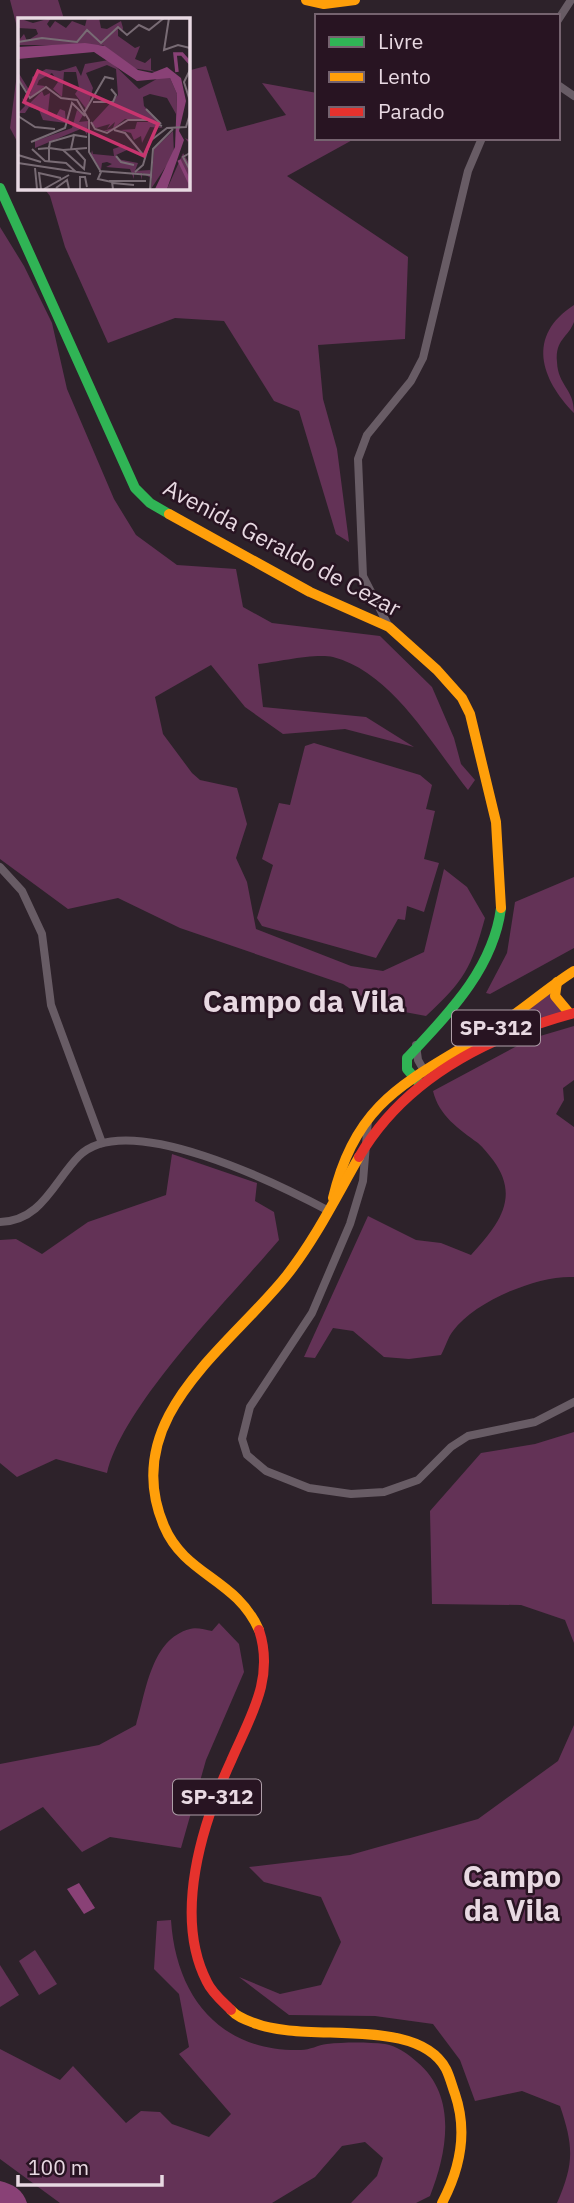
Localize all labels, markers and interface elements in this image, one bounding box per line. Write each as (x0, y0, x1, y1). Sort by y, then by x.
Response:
legend (315, 14, 560, 140)
inset map (18, 18, 189, 189)
text: Livre (378, 27, 423, 55)
text: Lento (378, 62, 431, 90)
text: Parado (378, 97, 445, 125)
street label: Avenida Geraldo de Cezar (159, 472, 407, 623)
district label: Campo da Vila (203, 981, 405, 1020)
road number: SP-312 (452, 1010, 540, 1046)
road number: SP-312 (173, 1780, 261, 1814)
district label: Campo da Vila (463, 1856, 561, 1929)
scale bar (18, 2144, 161, 2188)
text: 100 m (28, 2153, 89, 2181)

